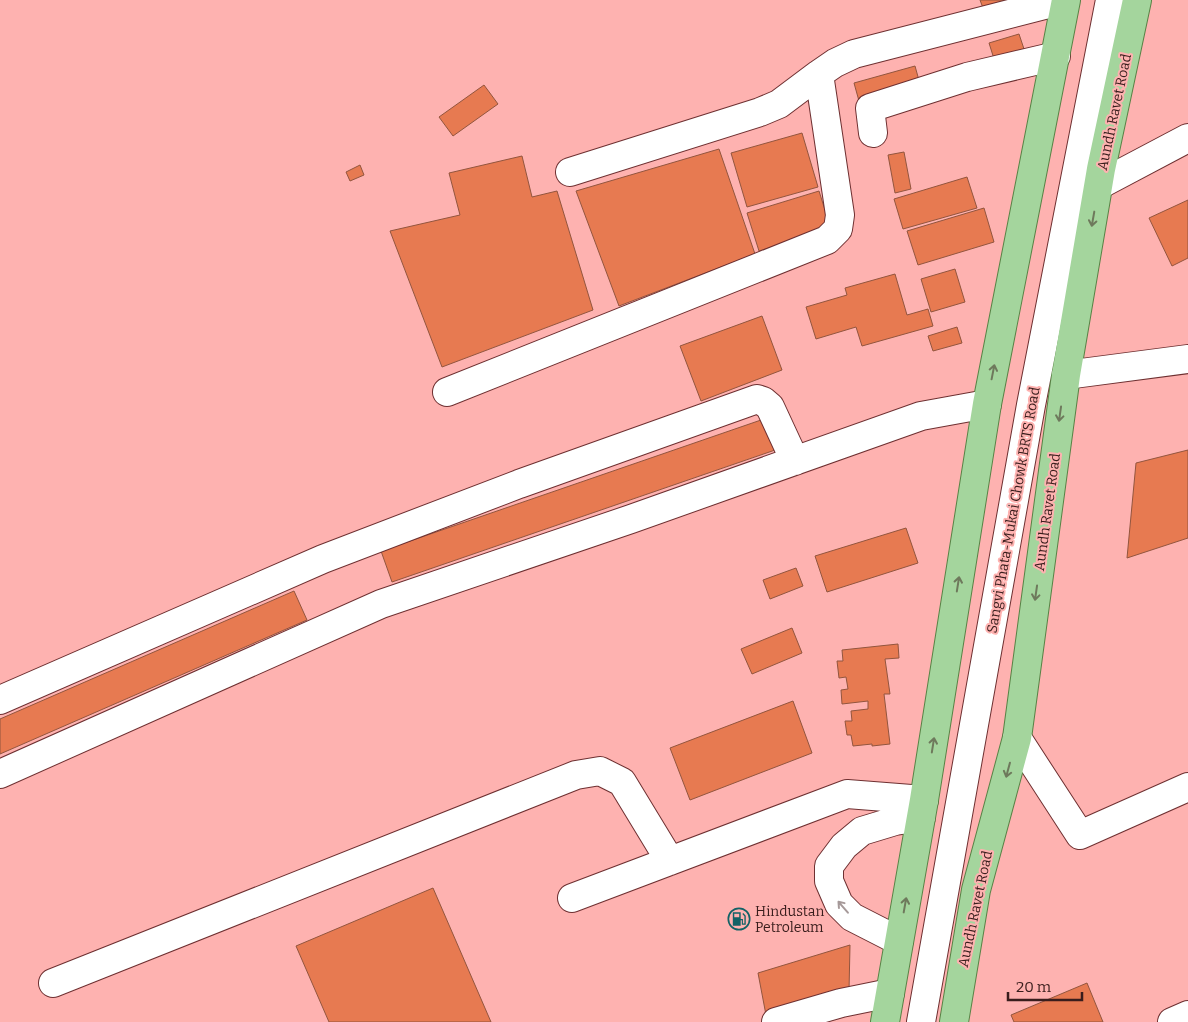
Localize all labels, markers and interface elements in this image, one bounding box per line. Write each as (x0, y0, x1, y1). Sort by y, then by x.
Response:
street label: Aundh Ravet Road (1094, 52, 1135, 172)
one-way arrow (1087, 211, 1097, 227)
one-way arrow (989, 365, 999, 381)
street label: Sangvi Phata-Mukai Chowk BRTS Road (983, 386, 1044, 635)
one-way arrow (1055, 406, 1065, 422)
street label: Aundh Ravet Road (1031, 452, 1064, 572)
one-way arrow (954, 577, 964, 593)
one-way arrow (1031, 584, 1041, 600)
one-way arrow (928, 737, 938, 753)
one-way arrow (1003, 762, 1013, 778)
street label: Aundh Ravet Road (955, 849, 996, 969)
one-way arrow (901, 897, 911, 913)
one-way arrow (837, 901, 849, 914)
place label: Hindustan Petroleum (755, 903, 824, 936)
fuel station icon: Hindustan Petroleum (727, 907, 751, 931)
scale bar (1008, 970, 1082, 1002)
text: 20 m (1016, 978, 1052, 996)

